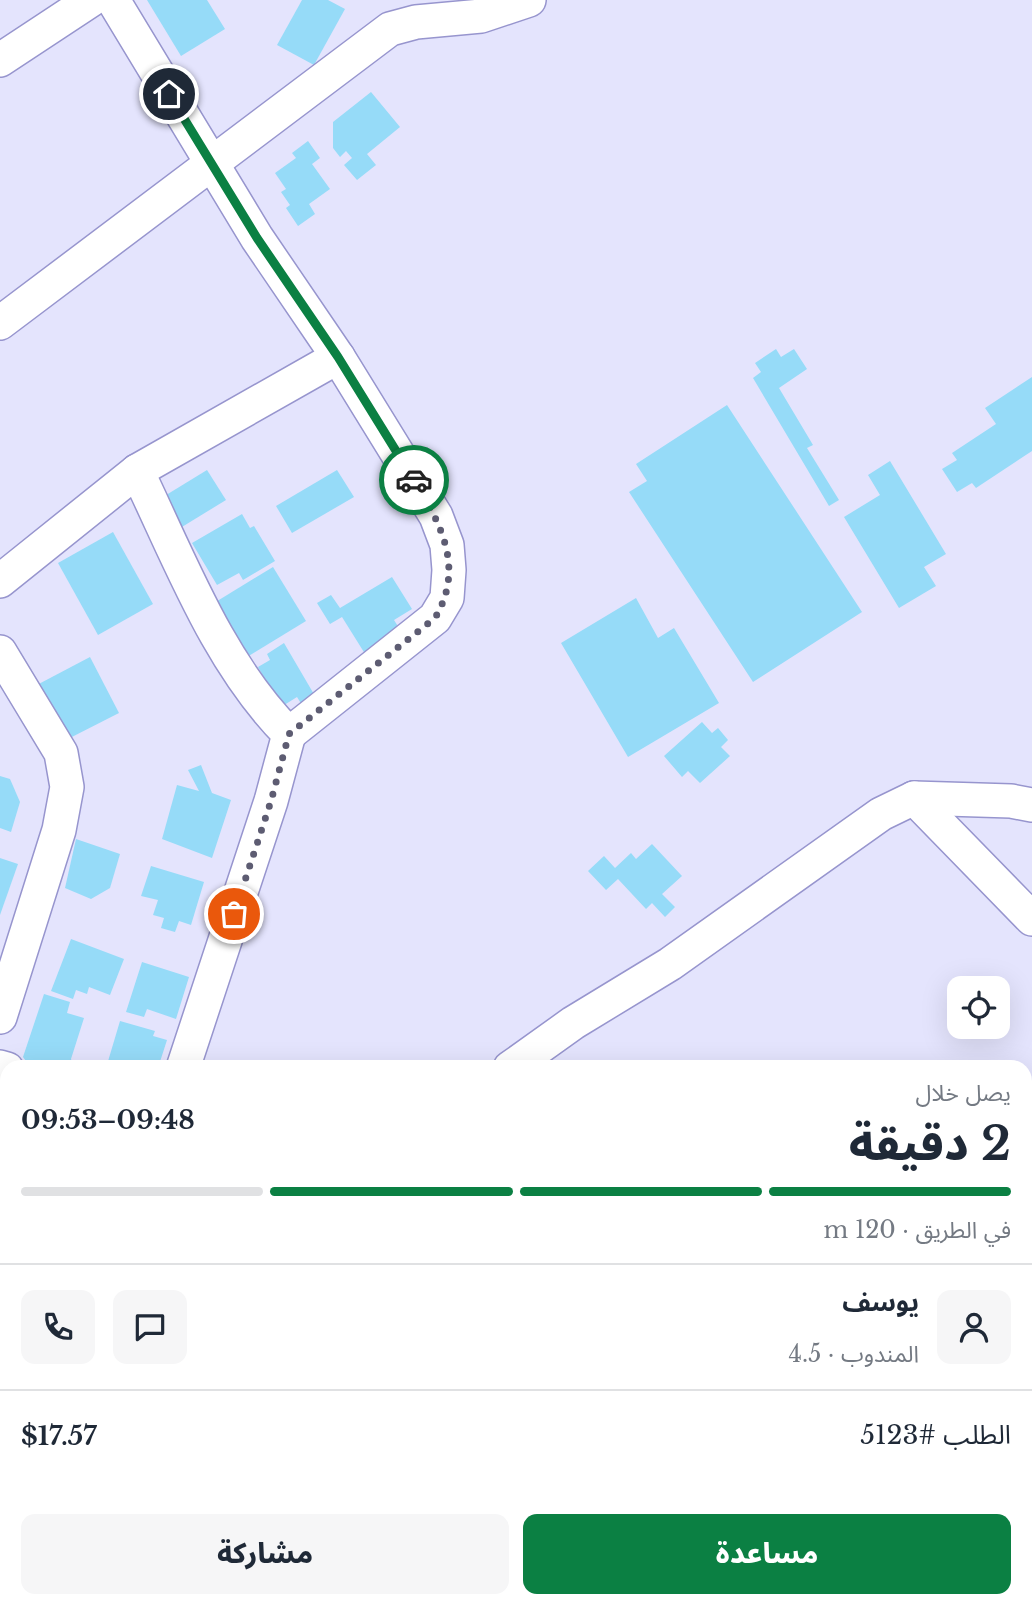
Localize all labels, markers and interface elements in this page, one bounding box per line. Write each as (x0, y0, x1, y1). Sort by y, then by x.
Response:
pin (139, 64, 199, 124)
icon: home (150, 75, 188, 113)
courier (379, 445, 449, 515)
icon: car (395, 461, 433, 499)
pin (204, 884, 264, 944)
icon: bag (215, 895, 253, 933)
map controls (947, 976, 1010, 1039)
button: locate (947, 976, 1010, 1039)
text: يصل خلال (916, 1079, 1011, 1107)
text: 09:48–09:53 (21, 1104, 195, 1136)
text: 2 دقيقة (849, 1115, 1011, 1172)
text: في الطريق · 120 m (824, 1216, 1011, 1244)
text: يوسف (842, 1286, 919, 1318)
button: phone (21, 1290, 95, 1364)
button: chat (113, 1290, 187, 1364)
button: person (937, 1290, 1011, 1364)
text: المندوب · 4.5 (789, 1340, 919, 1368)
text: الطلب #5123 (860, 1419, 1011, 1451)
text: $17.57 (21, 1420, 97, 1452)
button: مشاركة (21, 1514, 509, 1594)
button: مساعدة (523, 1514, 1011, 1594)

